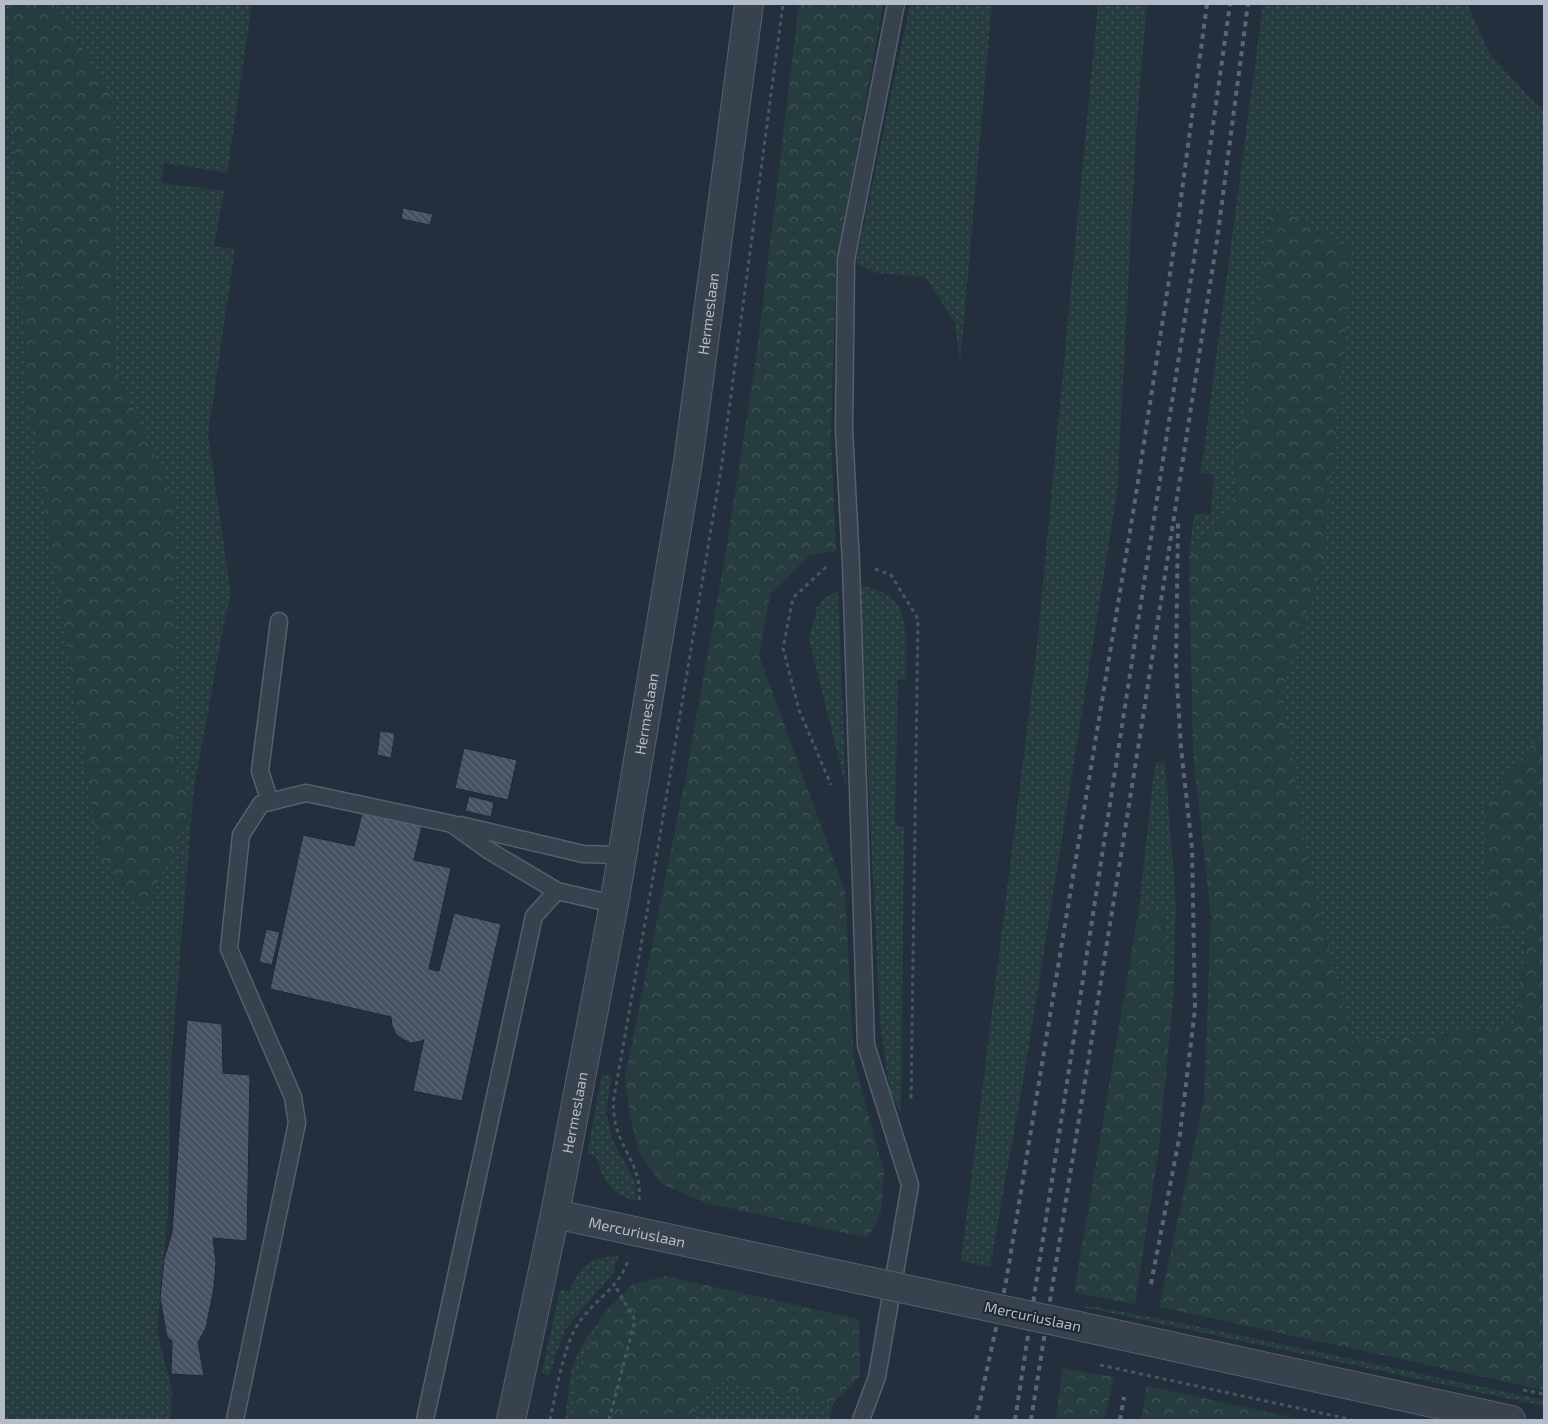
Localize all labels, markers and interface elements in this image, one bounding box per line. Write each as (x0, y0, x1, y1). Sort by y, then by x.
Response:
street label: Hermeslaan (693, 272, 722, 356)
street label: Hermeslaan (630, 672, 662, 756)
street label: Hermeslaan (558, 1070, 591, 1155)
street label: Mercuriuslaan (587, 1212, 687, 1251)
street label: Mercuriuslaan (983, 1297, 1083, 1335)

